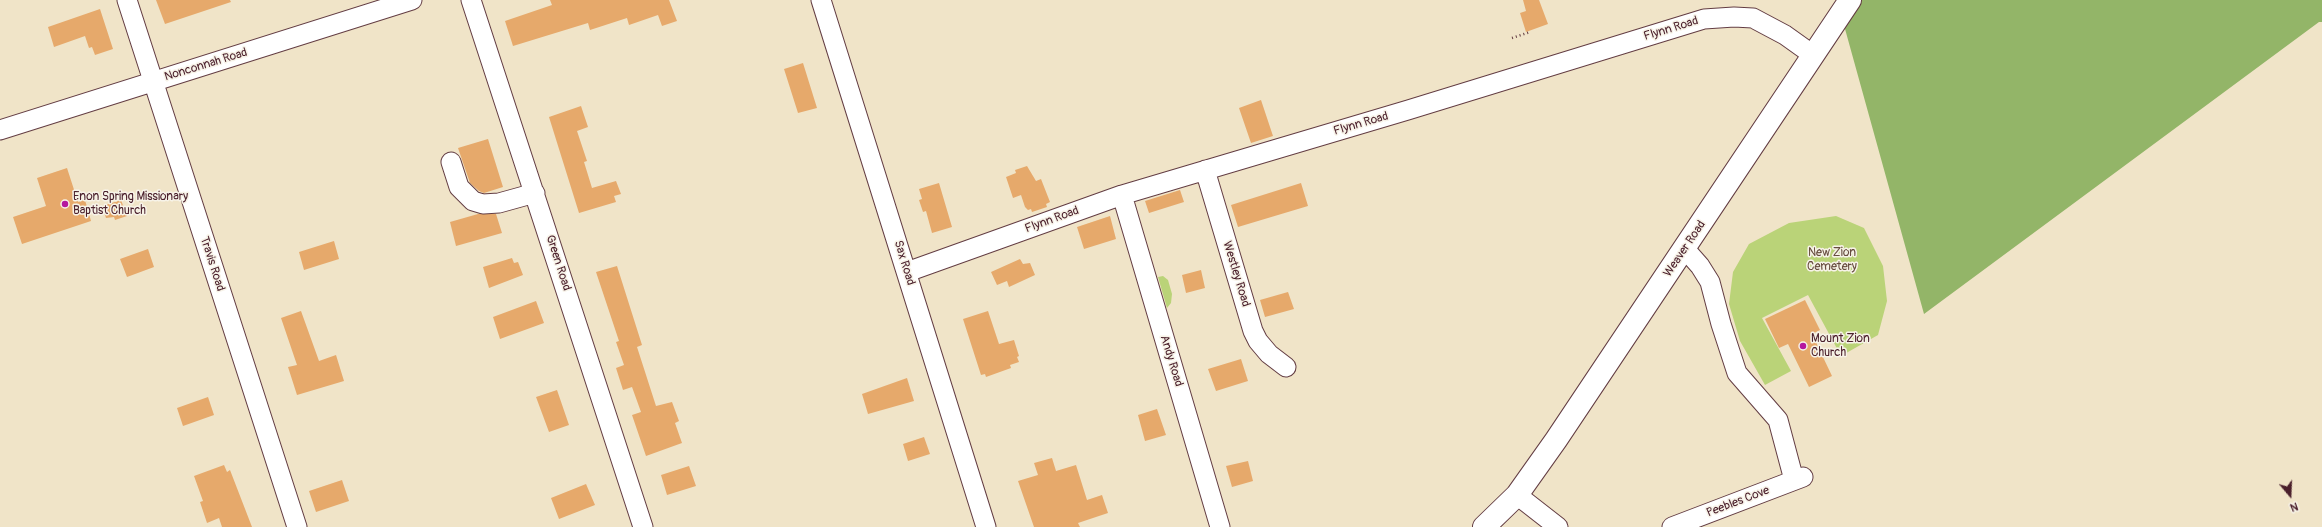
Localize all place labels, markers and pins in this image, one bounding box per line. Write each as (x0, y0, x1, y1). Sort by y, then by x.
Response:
place label: Enon Spring Missionary Baptist Church (73, 190, 188, 218)
marker: Enon Spring Missionary Baptist Church (60, 199, 70, 209)
place label: Mount Zion Church (1811, 332, 1870, 360)
marker: Mount Zion Church (1798, 341, 1808, 351)

